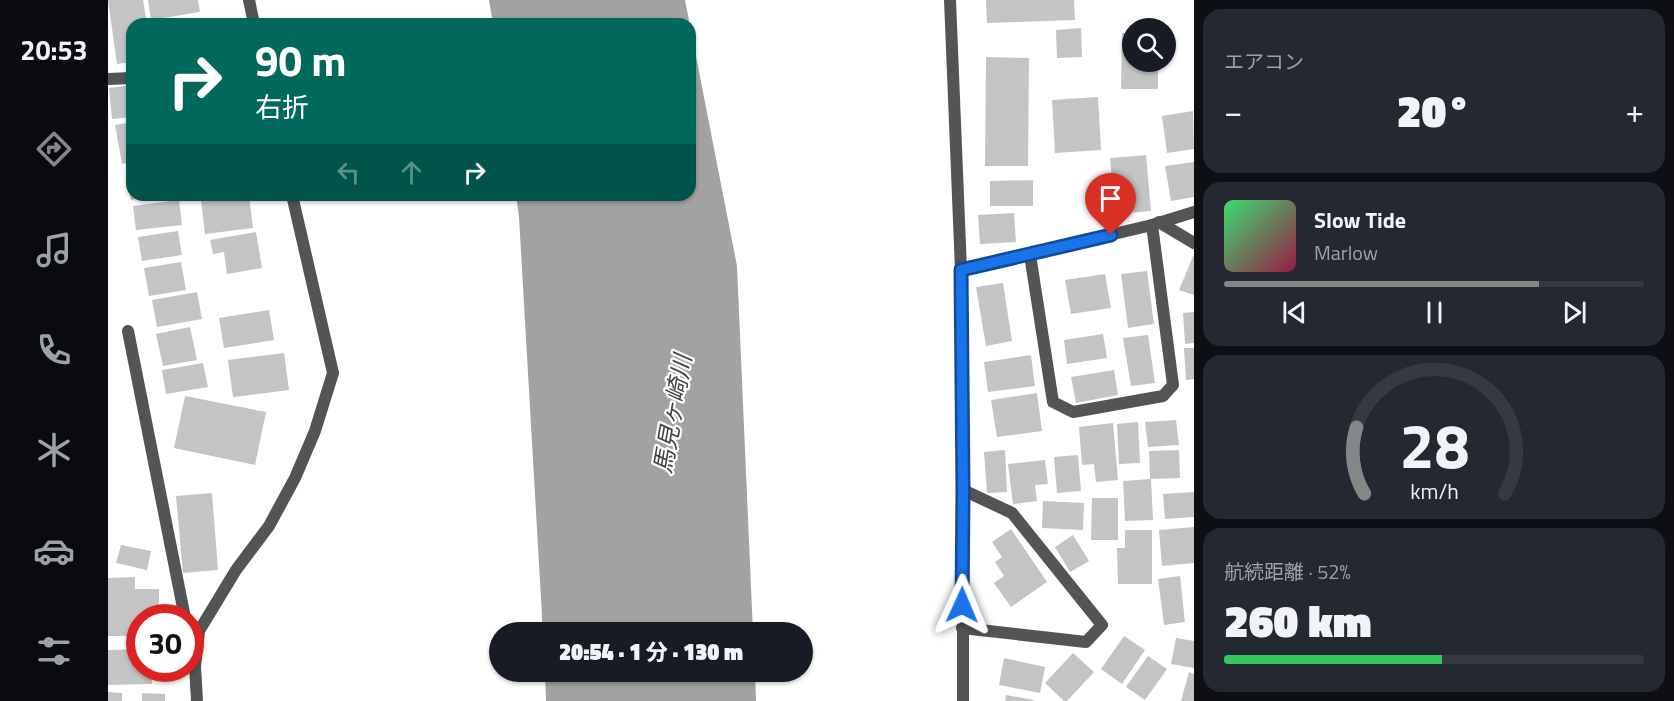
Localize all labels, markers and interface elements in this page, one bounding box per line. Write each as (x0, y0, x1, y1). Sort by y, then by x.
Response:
map controls (1122, 18, 1176, 72)
button: search (1122, 18, 1176, 72)
text: 90 m (255, 28, 347, 92)
text: 20:53 (20, 29, 88, 70)
icon: right (156, 42, 234, 120)
text: エアコン (1224, 46, 1304, 77)
text: 20° (1397, 76, 1471, 144)
text: 右折 (255, 86, 309, 127)
text: − (1224, 86, 1242, 136)
text: + (1626, 86, 1644, 136)
icon: directions (33, 128, 75, 170)
icon: left (332, 156, 365, 189)
icon: ahead (395, 156, 428, 189)
icon: right (458, 156, 491, 189)
pin (1085, 173, 1136, 235)
icon: arrive (1094, 182, 1127, 215)
text: Slow Tide (1314, 203, 1406, 237)
icon: music (33, 229, 75, 271)
text: Marlow (1314, 237, 1378, 268)
icon: previous (1278, 296, 1311, 329)
icon: pause (1418, 296, 1451, 329)
icon: next (1558, 296, 1591, 329)
icon: phone (33, 329, 75, 371)
water label: 馬見ヶ崎川 (644, 349, 701, 476)
text: 28 (1399, 397, 1469, 492)
icon: climate (33, 429, 75, 471)
text: km/h (1410, 475, 1458, 507)
icon: car (33, 530, 75, 572)
text: 航続距離 · 52% (1224, 556, 1351, 587)
position arrow (930, 573, 994, 637)
text: 260 km (1224, 586, 1372, 654)
speed limit sign: 30 (126, 604, 204, 682)
icon: filters (33, 630, 75, 672)
text: 20:54 · 1 分 · 130 m (559, 635, 743, 669)

